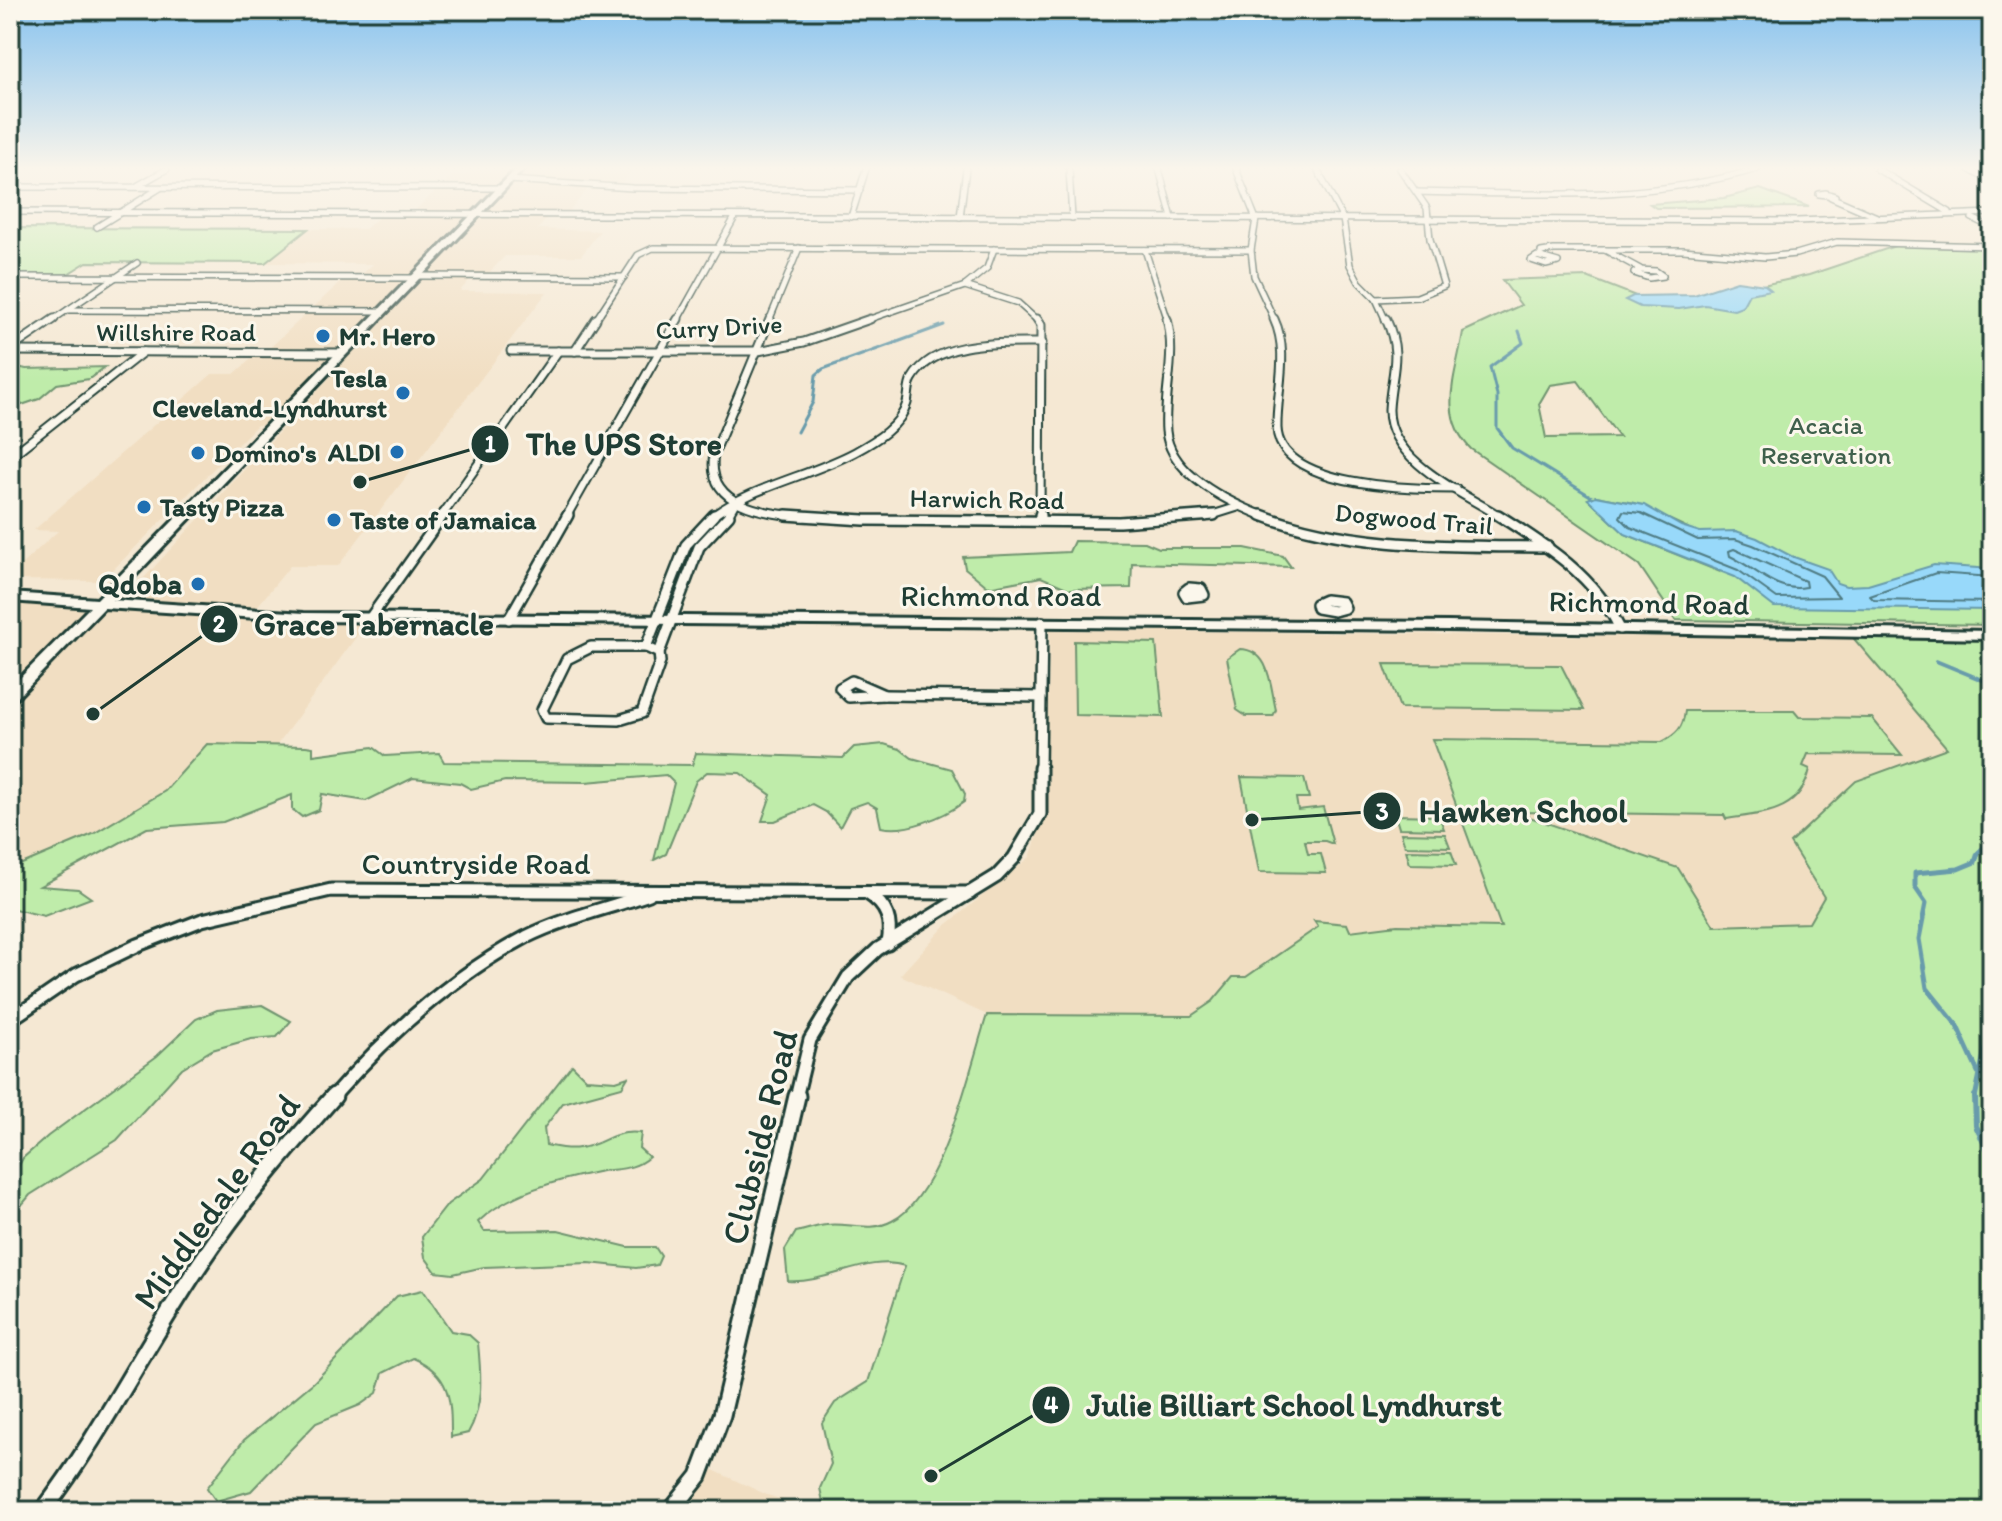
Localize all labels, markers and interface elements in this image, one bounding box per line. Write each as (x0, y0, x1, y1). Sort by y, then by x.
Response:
street label: Curry Drive (655, 308, 783, 346)
street label: Willshire Road (96, 316, 256, 348)
place label: Mr. Hero (339, 320, 435, 352)
marker: Mr. Hero (314, 327, 332, 345)
place label: Tesla Cleveland-Lyndhurst (152, 362, 387, 424)
marker: Tesla Cleveland-Lyndhurst (394, 384, 412, 402)
park label: Acacia Reservation (1761, 409, 1891, 471)
callout: The UPS Store (470, 416, 738, 472)
text: The UPS Store (525, 425, 722, 463)
text: 1 (484, 429, 496, 458)
place label: ALDI (327, 436, 381, 468)
place label: Domino's (214, 437, 317, 469)
marker: ALDI (388, 443, 406, 461)
marker: Domino's (189, 444, 207, 462)
street label: Harwich Road (909, 482, 1065, 516)
place label: Tasty Pizza (159, 491, 284, 523)
street label: Dogwood Trail (1334, 496, 1494, 542)
marker: Tasty Pizza (135, 498, 153, 516)
place label: Taste of Jamaica (349, 504, 537, 536)
marker: Taste of Jamaica (325, 511, 343, 529)
place label: Qdoba (98, 565, 182, 602)
marker: Qdoba (189, 575, 207, 593)
street label: Richmond Road (901, 577, 1101, 614)
street label: Richmond Road (1548, 582, 1750, 623)
callout: Grace Tabernacle (199, 596, 509, 652)
text: Grace Tabernacle (254, 605, 494, 643)
text: 2 (213, 609, 226, 638)
callout: Hawken School (1362, 783, 1643, 839)
text: Hawken School (1419, 792, 1628, 830)
text: 3 (1375, 797, 1389, 826)
street label: Countryside Road (361, 845, 591, 882)
street label: Clubside Road (712, 1025, 807, 1249)
street label: Middledale Road (124, 1085, 309, 1318)
callout: Julie Billiart School Lyndhurst (1031, 1377, 1516, 1433)
text: Julie Billiart School Lyndhurst (1085, 1386, 1502, 1424)
text: 4 (1044, 1390, 1059, 1419)

